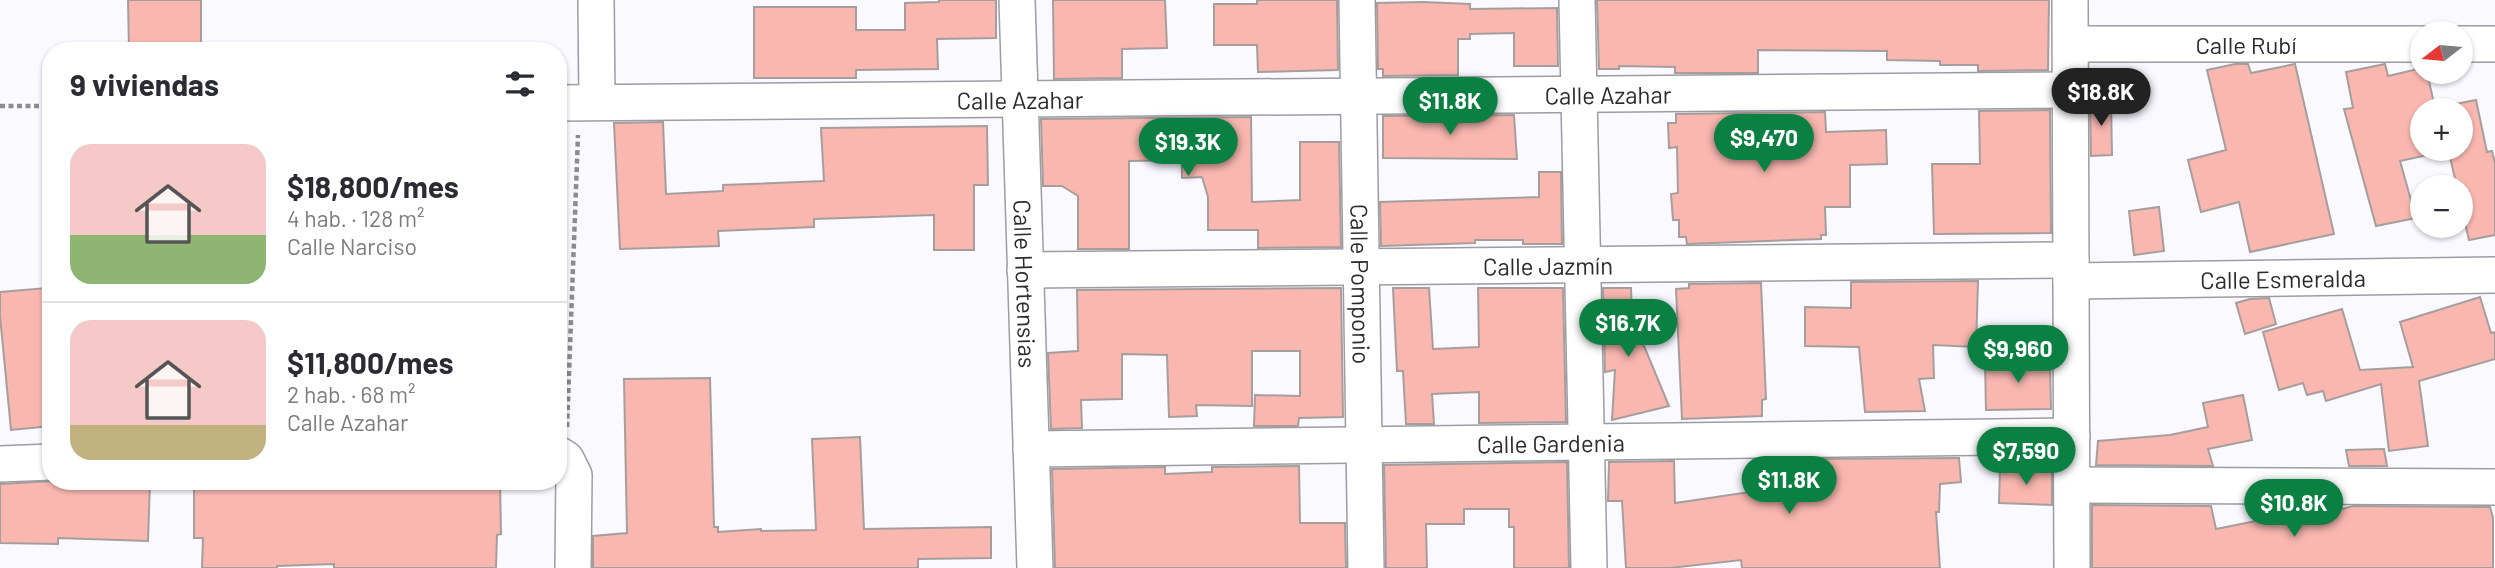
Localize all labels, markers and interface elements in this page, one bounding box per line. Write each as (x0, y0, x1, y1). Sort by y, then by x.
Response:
north arrow (2410, 21, 2473, 84)
map controls (2410, 21, 2473, 238)
street label: Calle Rubí (2195, 30, 2297, 59)
icon: filters (501, 65, 539, 103)
text: 9 viviendas (70, 66, 219, 102)
pin: $18.8K (2044, 68, 2158, 128)
text: $18.8K (2068, 77, 2134, 105)
pin: $11.8K (1393, 78, 1507, 137)
street label: Calle Azahar (1544, 79, 1672, 109)
street label: Calle Azahar (956, 84, 1084, 114)
text: $11.8K (1419, 86, 1481, 114)
button: + (2410, 98, 2473, 161)
pin: $9,470 (1707, 114, 1821, 174)
pin: $19.3K (1131, 118, 1245, 178)
text: $9,470 (1730, 123, 1798, 151)
text: $19.3K (1155, 127, 1221, 155)
text: $18,800/mes (287, 168, 459, 204)
icon: home (126, 172, 210, 256)
button: − (2410, 175, 2473, 238)
street label: Calle Hortensias (1009, 199, 1043, 369)
text: 4 hab. · 128 m² (287, 204, 424, 232)
street label: Calle Pomponio (1346, 204, 1377, 364)
text: Calle Narciso (287, 232, 417, 260)
street label: Calle Jazmín (1483, 250, 1613, 280)
street label: Calle Esmeralda (2200, 262, 2366, 294)
pin: $16.7K (1571, 300, 1685, 359)
text: $16.7K (1595, 308, 1661, 336)
pin: $9,960 (1961, 326, 2075, 385)
text: $9,960 (1983, 334, 2053, 362)
text: $11,800/mes (287, 344, 454, 380)
icon: home (126, 348, 210, 432)
text: 2 hab. · 68 m² (287, 380, 416, 408)
text: Calle Azahar (287, 408, 408, 436)
street label: Calle Gardenia (1477, 427, 1625, 458)
pin: $7,590 (1969, 428, 2083, 487)
text: $7,590 (1993, 436, 2059, 464)
pin: $11.8K (1732, 456, 1846, 516)
text: $11.8K (1758, 465, 1820, 493)
pin: $10.8K (2237, 480, 2351, 539)
text: $10.8K (2260, 488, 2328, 516)

